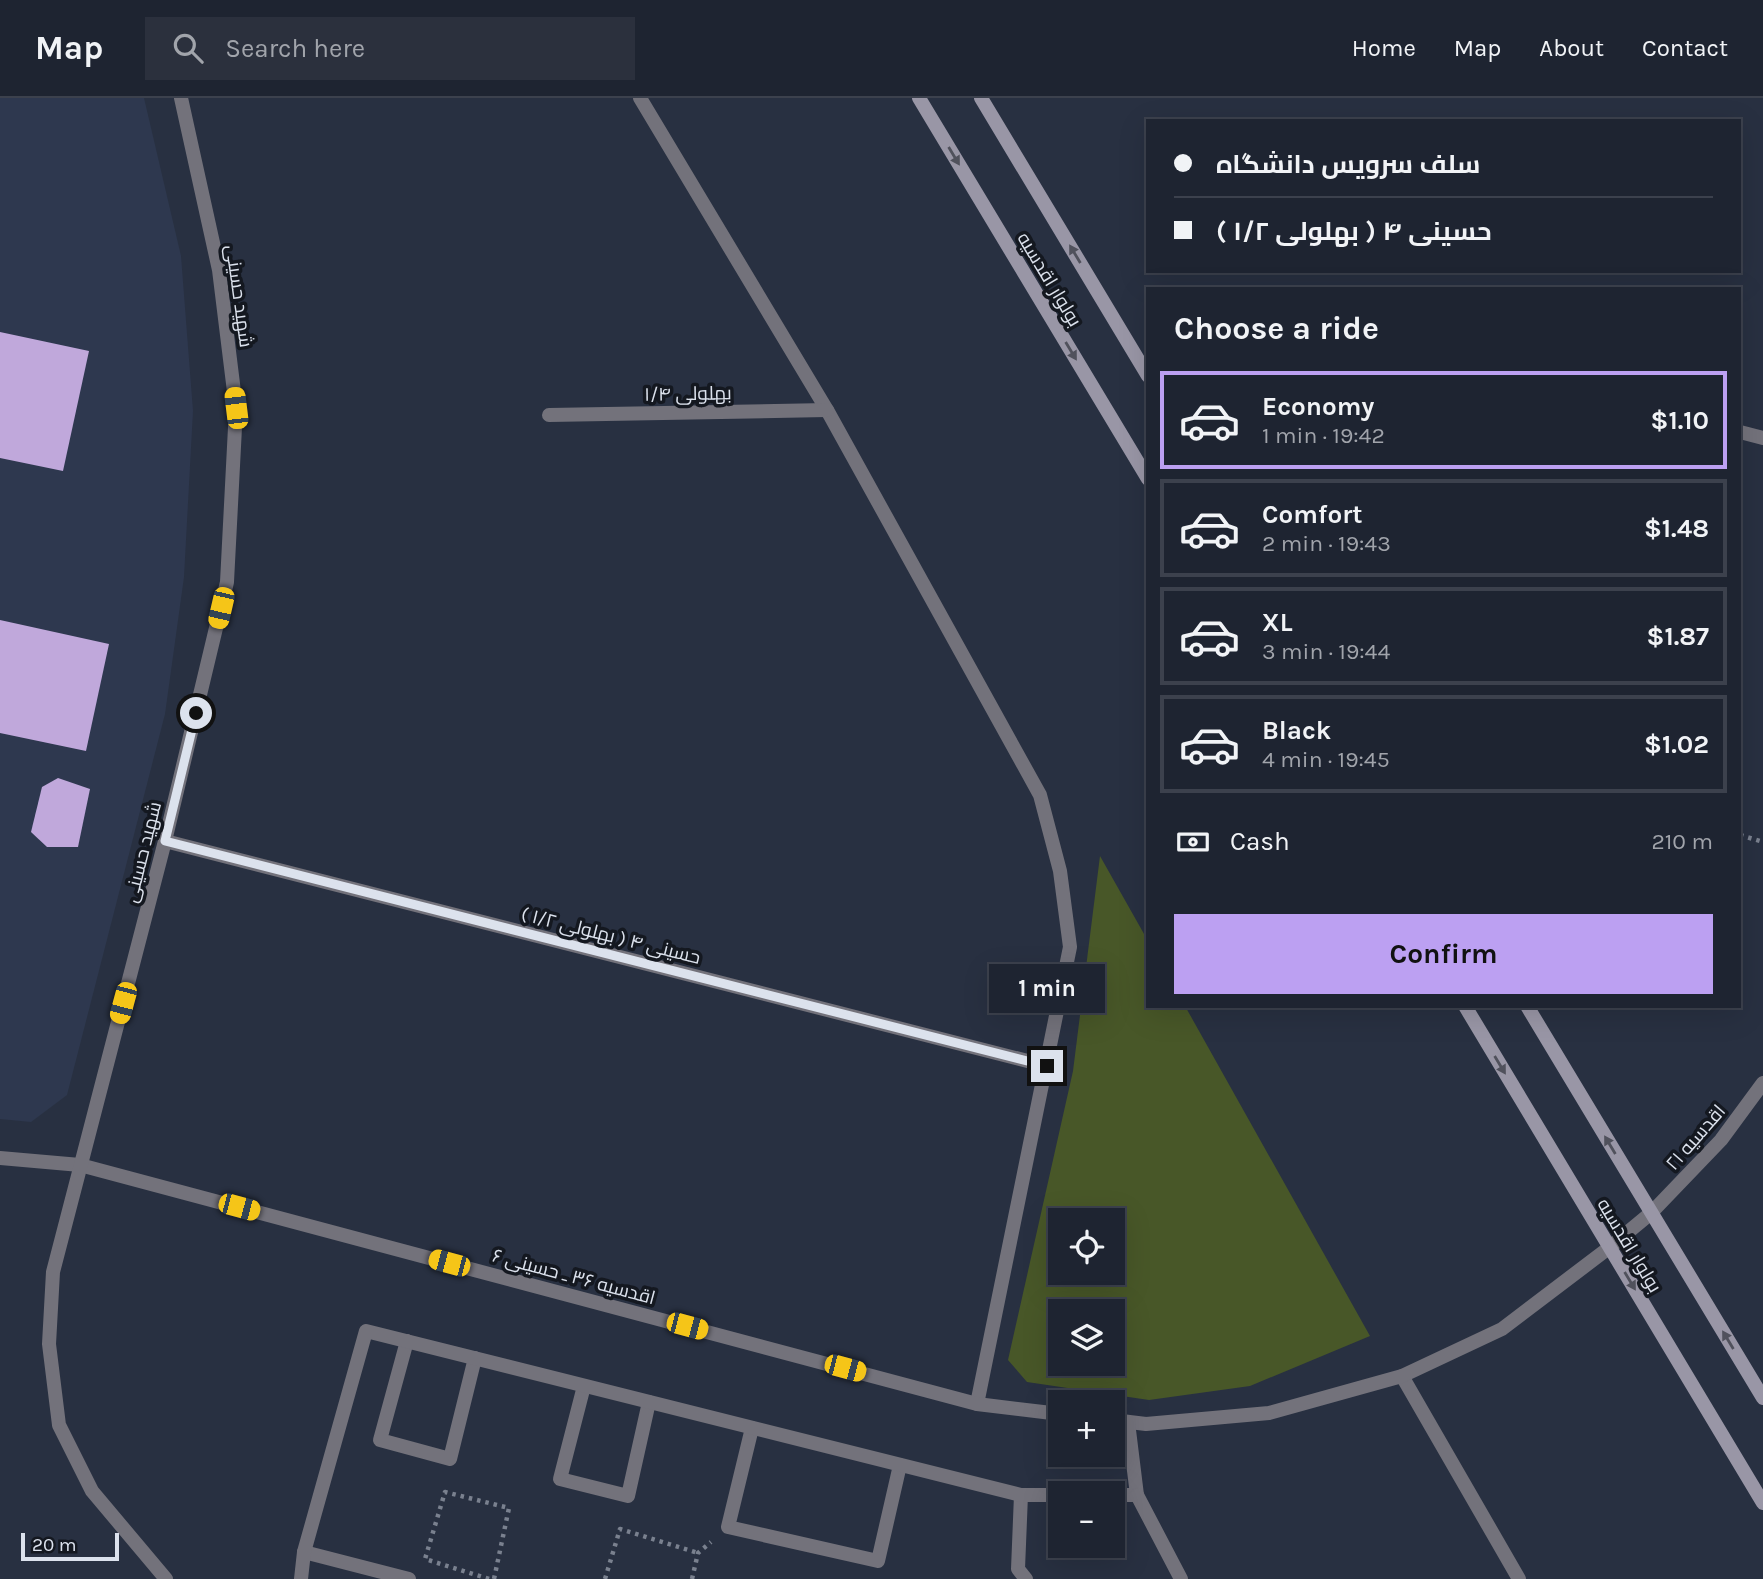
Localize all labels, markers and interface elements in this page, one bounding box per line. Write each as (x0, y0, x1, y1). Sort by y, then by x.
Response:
search box (145, 17, 635, 80)
text: Map (35, 29, 103, 67)
icon: search (169, 29, 207, 67)
text: Search here (225, 33, 365, 64)
text: Home (1352, 34, 1416, 62)
text: Map (1454, 34, 1501, 62)
text: About (1539, 34, 1604, 62)
text: Contact (1642, 34, 1728, 62)
one-way arrow (948, 147, 960, 166)
text: سلف سرویس دانشگاه (1216, 149, 1480, 180)
text: حسینی ۴ ( بهلولی ۱/۲ ) (1216, 216, 1492, 247)
street label: بولوار اقدسیه (1012, 228, 1086, 331)
street label: شهید حسینی (221, 243, 257, 349)
one-way arrow (1069, 245, 1081, 264)
text: Choose a ride (1174, 310, 1379, 347)
one-way arrow (1065, 342, 1078, 361)
street label: بهلولی ۱/۴ (644, 382, 732, 406)
car (224, 386, 249, 430)
icon: car (1178, 389, 1241, 452)
text: Economy (1262, 391, 1374, 422)
text: $1.10 (1651, 405, 1709, 436)
text: 1 min · 19:42 (1262, 422, 1385, 449)
icon: car (1178, 497, 1241, 560)
text: Comfort (1262, 499, 1363, 530)
text: $1.48 (1644, 513, 1709, 544)
text: 2 min · 19:43 (1262, 530, 1391, 557)
car (207, 585, 236, 631)
icon: car (1178, 605, 1241, 668)
text: XL (1262, 607, 1293, 638)
text: $1.87 (1646, 621, 1709, 652)
text: 3 min · 19:44 (1262, 638, 1390, 665)
route start (180, 697, 212, 729)
icon: car (1178, 713, 1241, 776)
text: Black (1262, 715, 1331, 746)
text: $1.02 (1644, 729, 1709, 760)
text: 4 min · 19:45 (1262, 746, 1390, 773)
street label: شهید حسینی (120, 799, 166, 905)
icon: cash (1174, 823, 1212, 861)
text: Cash (1230, 826, 1290, 857)
text: 210 m (1651, 828, 1713, 855)
street label: حسینی ۴ ( بهلولی ۱/۲ ) (519, 903, 703, 969)
button: Confirm (1174, 914, 1713, 994)
callout: 1 min (989, 964, 1105, 1014)
text: 1 min (1018, 975, 1076, 1002)
car (108, 980, 139, 1026)
route end (1031, 1050, 1063, 1082)
one-way arrow (1494, 1055, 1506, 1074)
street label: اقدسیه ۲۱ (1661, 1100, 1730, 1175)
one-way arrow (1604, 1135, 1617, 1154)
car (216, 1191, 263, 1223)
street label: بولوار اقدسیه (1592, 1194, 1666, 1297)
map controls (1048, 1208, 1125, 1558)
button: locate (1048, 1208, 1125, 1285)
street label: اقدسیه ۳۶ ـ حسینی ۶ (490, 1245, 658, 1309)
car (426, 1247, 473, 1279)
one-way arrow (1623, 1271, 1636, 1290)
button: layers (1048, 1299, 1125, 1376)
car (664, 1310, 711, 1342)
one-way arrow (1721, 1330, 1734, 1349)
car (822, 1352, 869, 1384)
button: + (1048, 1390, 1125, 1467)
button: − (1048, 1481, 1125, 1558)
scale bar (21, 1530, 119, 1562)
text: 20 m (32, 1534, 77, 1556)

